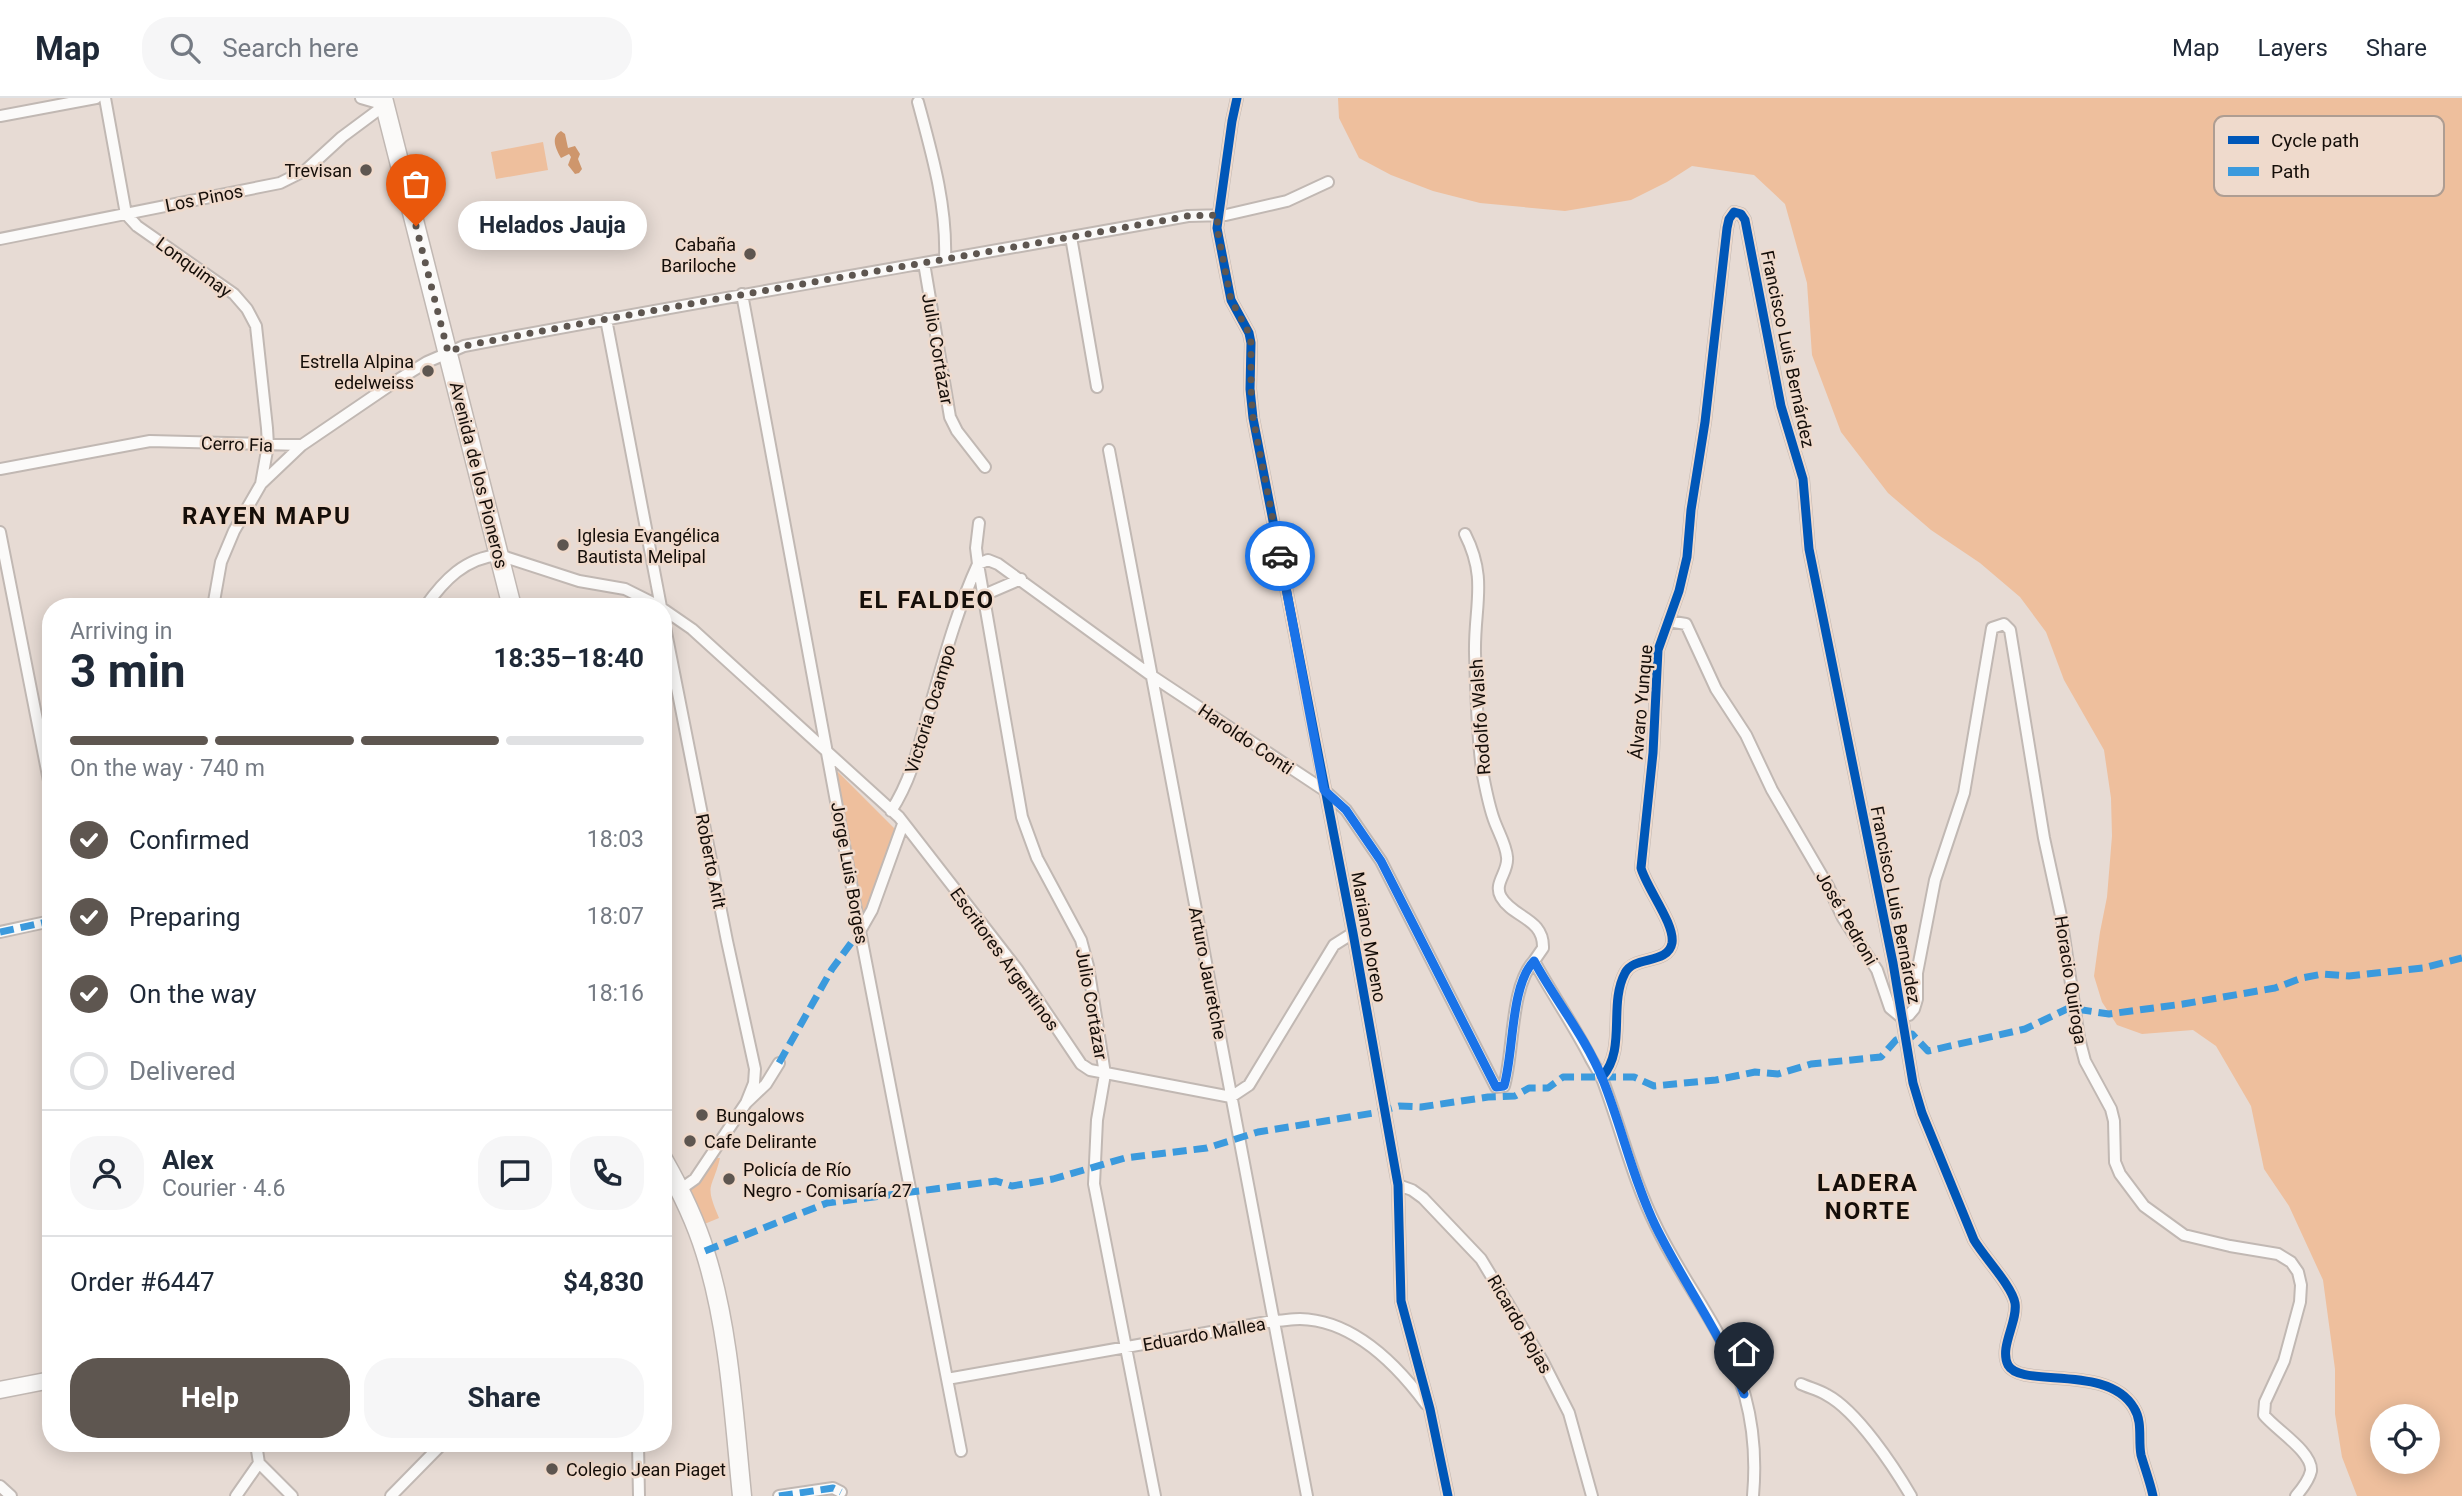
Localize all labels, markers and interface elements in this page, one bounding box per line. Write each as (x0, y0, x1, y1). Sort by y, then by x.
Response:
search box (142, 17, 632, 80)
text: Map (35, 29, 100, 68)
icon: search (166, 29, 204, 67)
text: Search here (222, 33, 359, 63)
text: Map (2172, 34, 2220, 62)
text: Layers (2258, 34, 2328, 62)
text: Share (2366, 34, 2427, 62)
legend (2214, 116, 2444, 196)
text: Cycle path (2271, 129, 2359, 152)
pin (386, 154, 446, 226)
place label: Trevisan (284, 160, 352, 181)
text: Path (2271, 160, 2310, 183)
marker: Trevisan (358, 162, 374, 178)
icon: bag (397, 165, 435, 203)
street label: Los Pinos (163, 180, 245, 216)
callout: Helados Jauja (458, 202, 647, 250)
text: Helados Jauja (479, 212, 626, 239)
street label: Lonquimay (152, 233, 236, 302)
place label: Cabaña Bariloche (661, 234, 736, 276)
marker: Cabaña Bariloche (742, 246, 758, 262)
street label: Francisco Luis Bernárdez (1757, 249, 1819, 450)
street label: Julio Cortázar (918, 292, 958, 406)
place label: Estrella Alpina edelweiss (300, 351, 414, 393)
marker: Estrella Alpina edelweiss (420, 363, 436, 379)
street label: Avenida de los Pioneros (446, 379, 512, 571)
street label: Cerro Fia (201, 432, 273, 456)
district label: RAYEN MAPU (182, 502, 352, 530)
courier (1245, 521, 1315, 591)
place label: Iglesia Evangélica Bautista Melipal (577, 525, 720, 567)
marker: Iglesia Evangélica Bautista Melipal (555, 537, 571, 553)
icon: car (1261, 537, 1299, 575)
district label: EL FALDEO (859, 586, 995, 614)
text: Arriving in (70, 618, 173, 645)
street label: Victoria Ocampo (900, 642, 960, 776)
text: 18:35–18:40 (494, 643, 644, 673)
text: 3 min (70, 644, 186, 698)
street label: Álvaro Yunque (1626, 644, 1656, 760)
street label: Rodolfo Walsh (1465, 658, 1495, 776)
street label: Haroldo Conti (1194, 699, 1298, 779)
text: On the way · 740 m (70, 755, 265, 782)
street label: Jorge Luis Borges (827, 800, 873, 946)
street label: Francisco Luis Bernárdez (1867, 804, 1925, 1006)
street label: Roberto Arlt (692, 812, 730, 910)
icon: check (70, 821, 108, 859)
text: Confirmed (129, 825, 250, 855)
text: 18:03 (587, 826, 644, 853)
street label: José Pedroni (1812, 867, 1882, 969)
street label: Mariano Moreno (1347, 870, 1391, 1004)
street label: Escritores Argentinos (946, 883, 1064, 1035)
icon: check (70, 898, 108, 936)
text: Preparing (129, 902, 241, 932)
text: 18:07 (587, 903, 644, 930)
street label: Arturo Jauretche (1185, 905, 1231, 1041)
street label: Horacio Quiroga (2050, 914, 2092, 1046)
street label: Julio Cortázar (1072, 947, 1112, 1061)
icon: check (70, 975, 108, 1013)
text: On the way (129, 979, 257, 1009)
text: 18:16 (587, 980, 644, 1007)
text: Delivered (129, 1056, 236, 1086)
place label: Bungalows (716, 1105, 804, 1126)
marker: Bungalows (694, 1107, 710, 1123)
place label: Cafe Delirante (704, 1131, 817, 1152)
marker: Cafe Delirante (682, 1133, 698, 1149)
button: person (70, 1136, 144, 1210)
button: chat (478, 1136, 552, 1210)
button: phone (570, 1136, 644, 1210)
text: Alex (162, 1145, 214, 1175)
place label: Policía de Río Negro - Comisaría 27 (743, 1159, 912, 1201)
district label: LADERA NORTE (1817, 1169, 1919, 1225)
marker: Policía de Río Negro - Comisaría 27 (721, 1171, 737, 1187)
text: Courier · 4.6 (162, 1175, 285, 1202)
text: Order #6447 (70, 1267, 215, 1297)
text: $4,830 (563, 1267, 644, 1297)
street label: Ricardo Rojas (1483, 1271, 1557, 1377)
street label: Eduardo Mallea (1141, 1313, 1267, 1355)
pin (1714, 1322, 1774, 1394)
icon: home (1725, 1333, 1763, 1371)
button: Help (70, 1358, 350, 1438)
button: Share (364, 1358, 644, 1438)
map controls (2370, 1404, 2440, 1474)
button: locate (2370, 1404, 2440, 1474)
place label: Colegio Jean Piaget (566, 1459, 726, 1480)
marker: Colegio Jean Piaget (544, 1461, 560, 1477)

